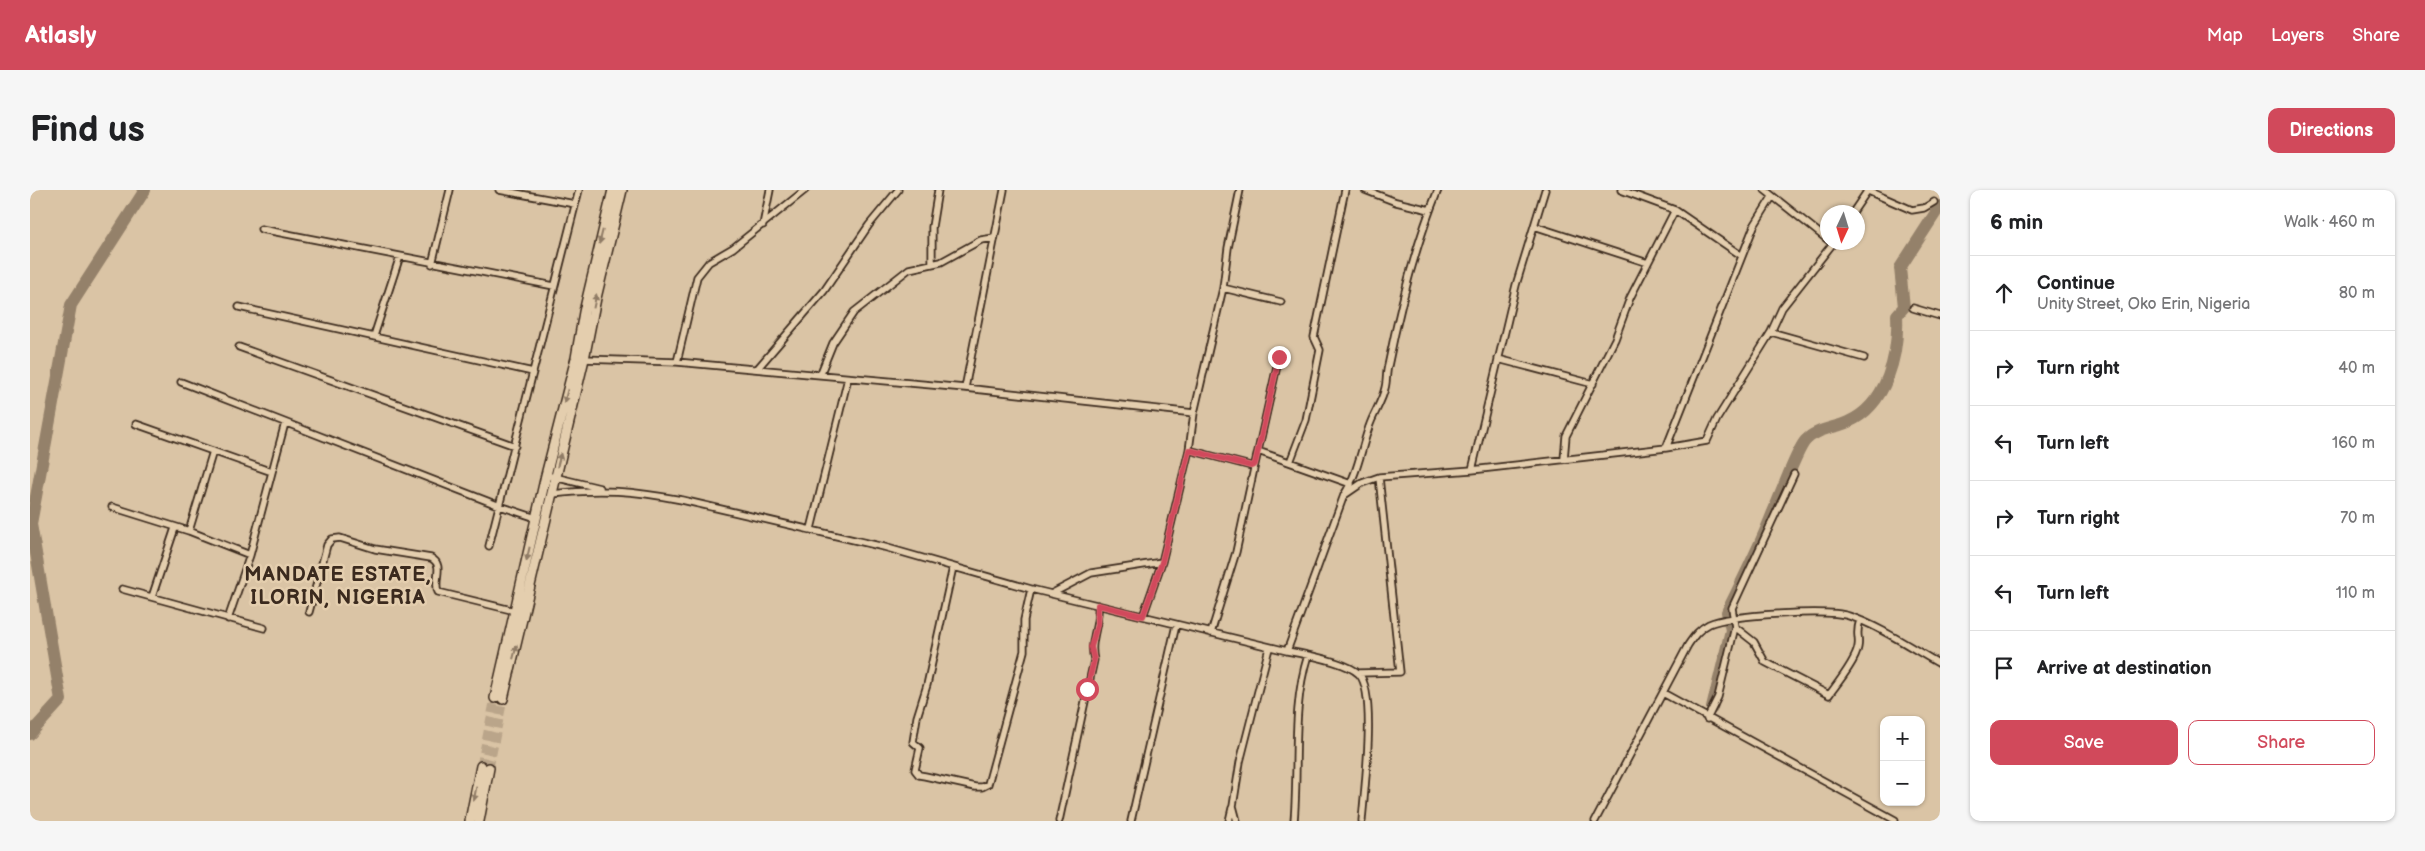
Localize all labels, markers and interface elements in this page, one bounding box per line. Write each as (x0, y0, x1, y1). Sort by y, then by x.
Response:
text: Atlasly (25, 21, 96, 50)
text: Map (2207, 25, 2243, 46)
text: Layers (2271, 25, 2324, 46)
text: Share (2352, 25, 2400, 46)
button: Directions (2268, 108, 2395, 153)
text: Find us (30, 109, 145, 152)
north arrow (1820, 205, 1865, 250)
text: 6 min (1990, 210, 2043, 235)
text: Walk · 460 m (2284, 213, 2375, 232)
one-way arrow (597, 230, 605, 245)
text: Continue (2037, 272, 2115, 295)
icon: ahead (1990, 279, 2018, 307)
text: 80 m (2339, 284, 2375, 303)
one-way arrow (592, 293, 600, 309)
text: Unity Street, Oko Erin, Nigeria (2037, 295, 2250, 314)
route end (1268, 346, 1291, 369)
icon: right (1990, 354, 2018, 382)
text: Turn right (2037, 357, 2120, 380)
text: 40 m (2338, 359, 2375, 378)
one-way arrow (562, 388, 570, 403)
icon: left (1990, 429, 2018, 457)
text: Turn left (2037, 432, 2109, 455)
text: 160 m (2332, 434, 2375, 453)
one-way arrow (555, 452, 563, 467)
icon: right (1990, 504, 2018, 532)
text: Turn right (2037, 507, 2120, 530)
text: 70 m (2340, 509, 2375, 528)
one-way arrow (524, 546, 532, 561)
district label: MANDATE ESTATE, ILORIN, NIGERIA (244, 563, 432, 610)
icon: left (1990, 579, 2018, 607)
text: Turn left (2037, 582, 2109, 605)
text: 110 m (2336, 584, 2375, 603)
one-way arrow (511, 645, 519, 660)
icon: arrive (1990, 654, 2018, 682)
text: Arrive at destination (2037, 657, 2212, 680)
route start (1076, 678, 1099, 701)
map controls (1880, 716, 1925, 806)
button: + (1880, 716, 1925, 761)
button: Save (1990, 720, 2178, 765)
button: Share (2188, 720, 2375, 765)
button: − (1880, 761, 1925, 806)
one-way arrow (471, 786, 479, 802)

